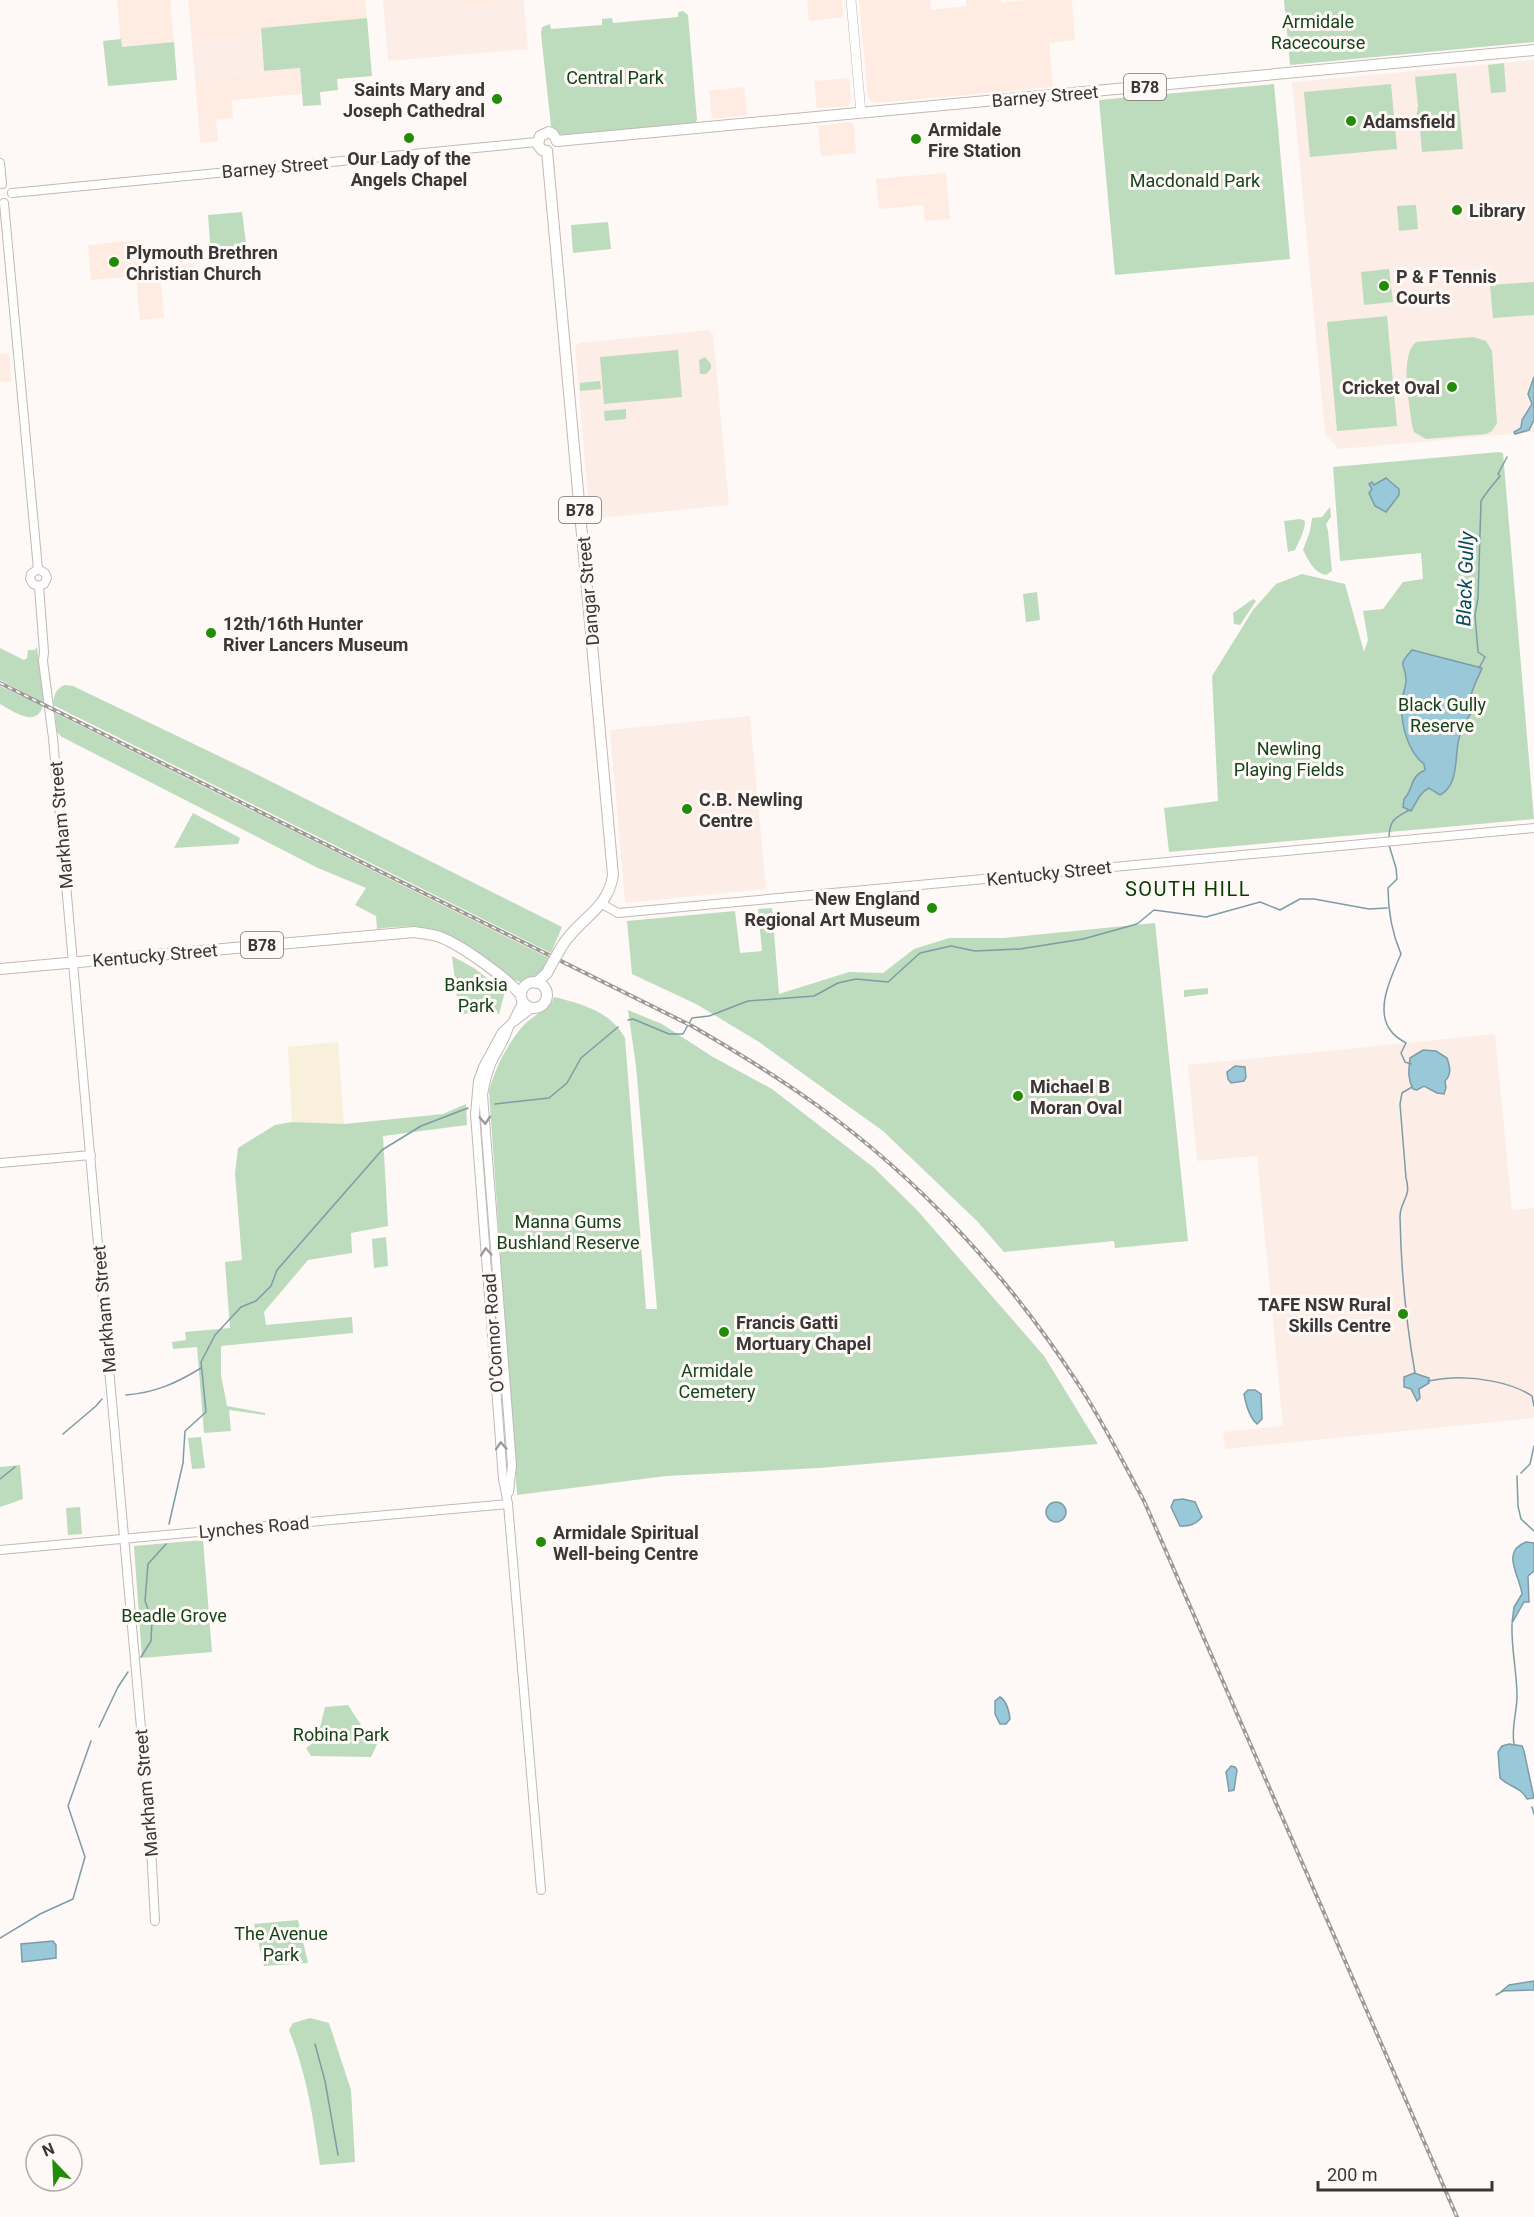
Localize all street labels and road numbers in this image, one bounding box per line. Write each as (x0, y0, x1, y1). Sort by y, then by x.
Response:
road number: B78 (1124, 74, 1166, 100)
street label: Barney Street (991, 81, 1099, 111)
street label: Barney Street (221, 152, 329, 182)
road number: B78 (559, 497, 601, 523)
street label: Dangar Street (573, 535, 603, 646)
street label: Markham Street (45, 760, 77, 890)
street label: Kentucky Street (986, 856, 1113, 890)
road number: B78 (241, 932, 283, 958)
street label: Kentucky Street (92, 939, 218, 971)
street label: Markham Street (88, 1244, 120, 1374)
street label: O'Connor Road (478, 1273, 508, 1393)
street label: Lynches Road (198, 1512, 310, 1542)
street label: Markham Street (130, 1728, 162, 1858)

